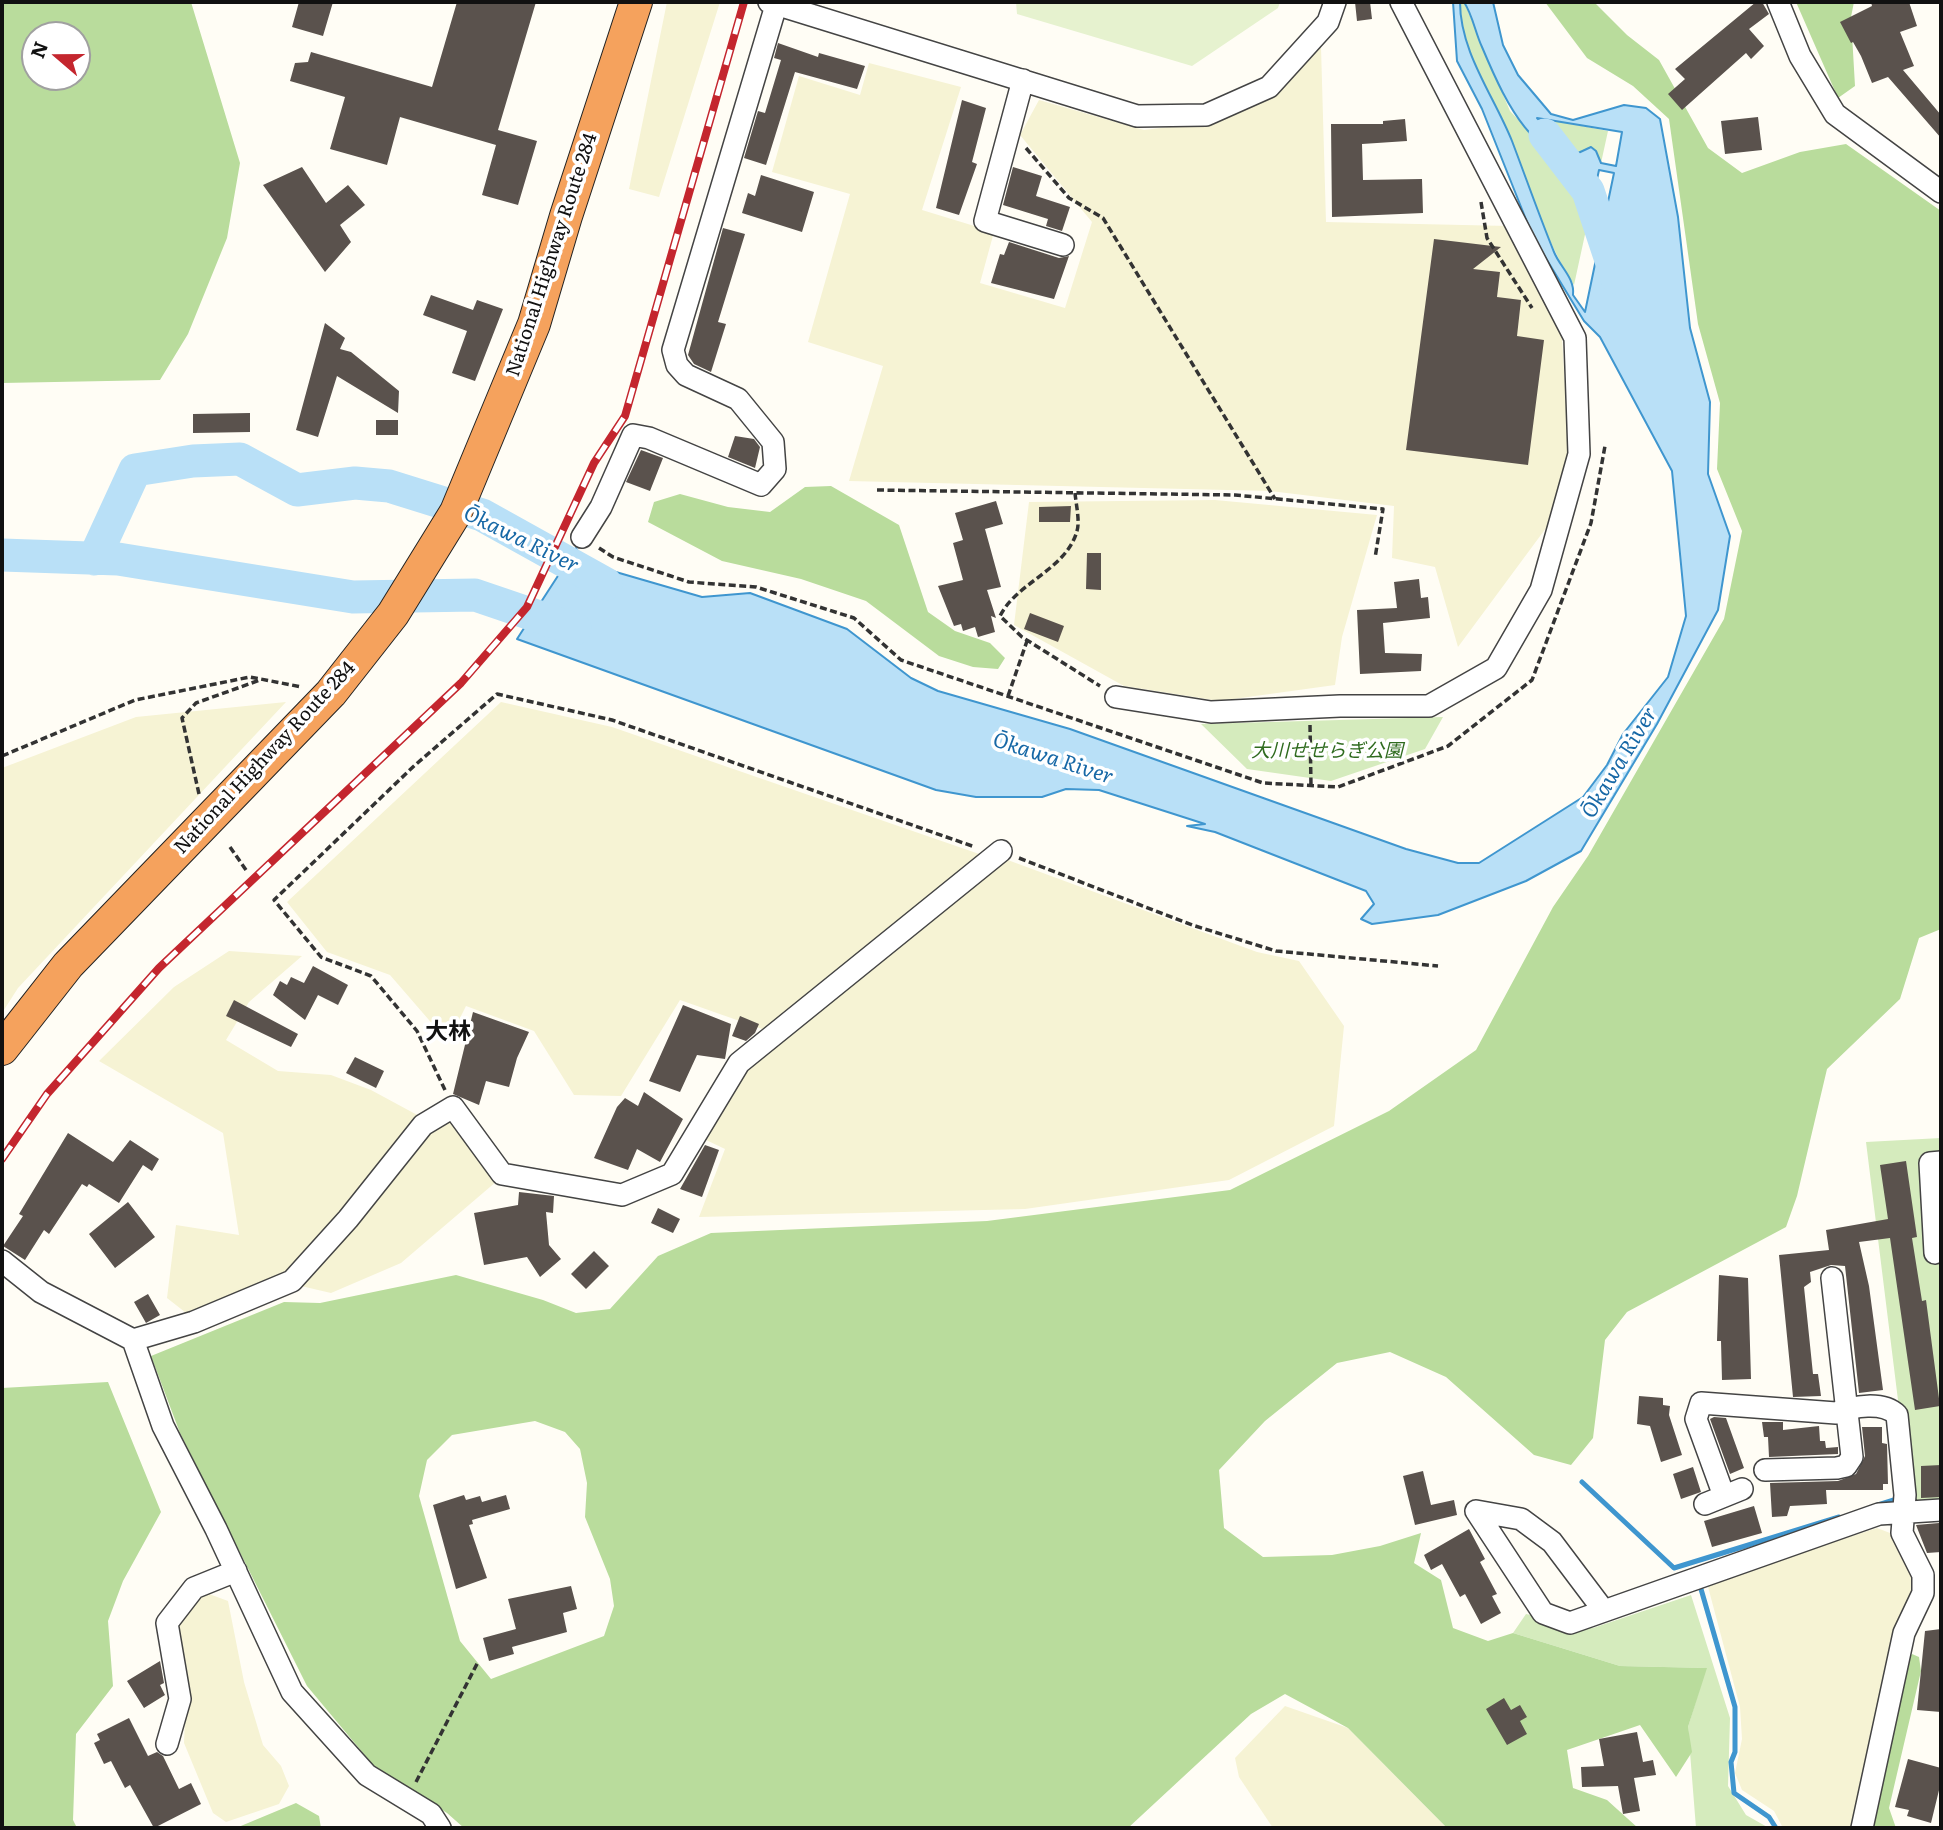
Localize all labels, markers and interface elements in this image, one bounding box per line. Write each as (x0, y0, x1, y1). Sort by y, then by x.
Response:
north arrow (21, 21, 91, 91)
text: N (22, 37, 54, 62)
street label: National Highway Route 284 (502, 130, 602, 380)
water label: Ōkawa River (459, 501, 583, 579)
street label: National Highway Route 284 (170, 657, 360, 859)
water label: Ōkawa River (1577, 703, 1663, 823)
water label: Ōkawa River (990, 728, 1116, 790)
park label: 大川せせらぎ公園 (1251, 740, 1403, 762)
district label: 大林 (425, 1018, 471, 1046)

